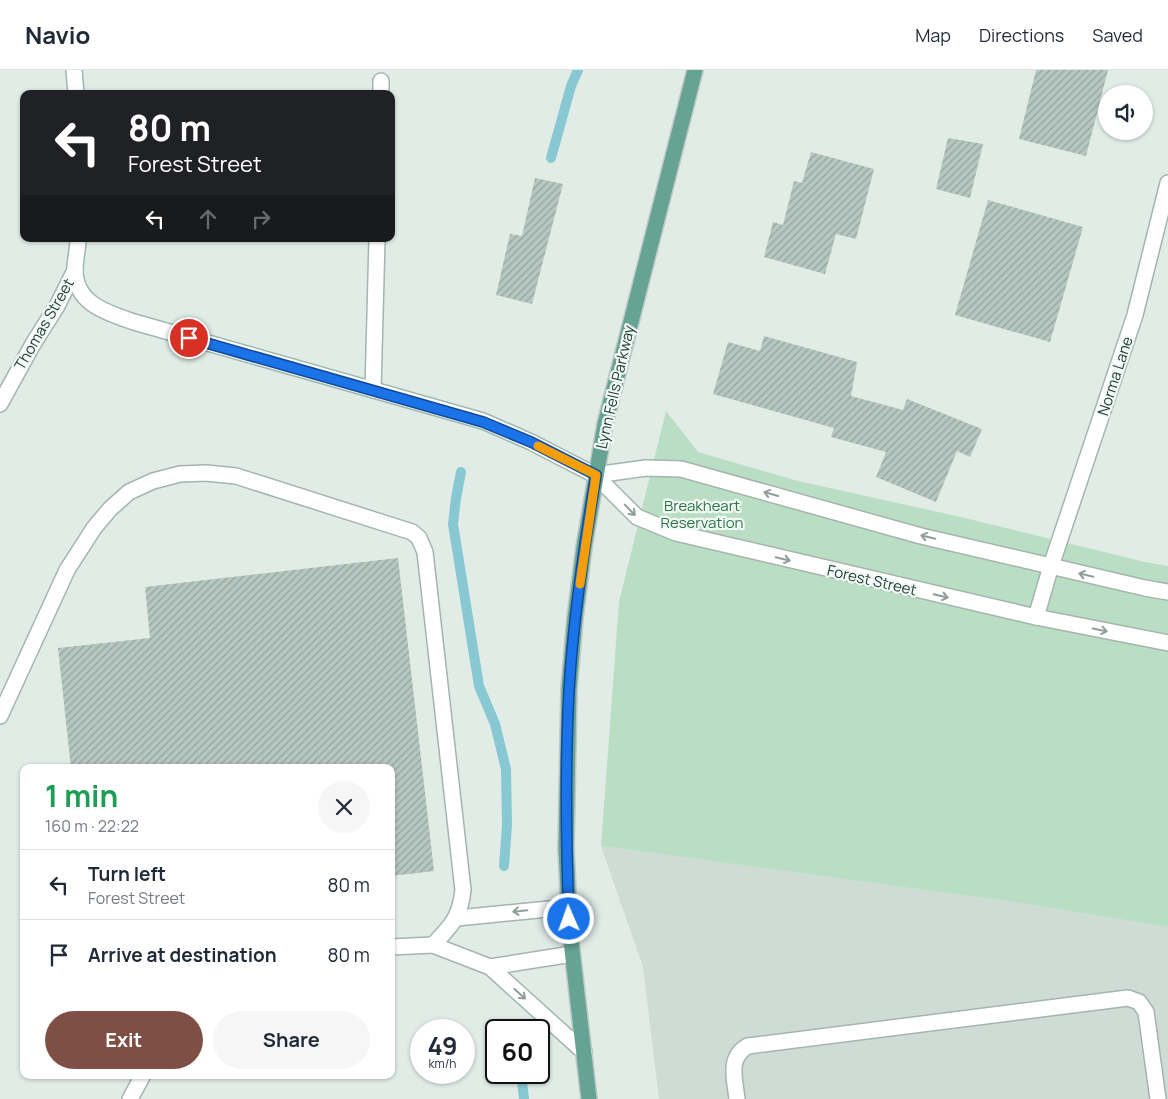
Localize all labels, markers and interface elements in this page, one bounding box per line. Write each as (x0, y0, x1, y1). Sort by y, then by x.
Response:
text: Navio (25, 18, 90, 51)
text: Map (915, 23, 951, 47)
text: Directions (979, 23, 1064, 47)
text: Saved (1092, 23, 1143, 47)
map controls (1098, 85, 1153, 140)
button: sound (1098, 85, 1153, 140)
text: 80 m (128, 104, 211, 152)
icon: left (45, 110, 110, 175)
text: Forest Street (128, 149, 262, 179)
icon: left (141, 205, 169, 233)
icon: ahead (194, 205, 222, 233)
icon: right (247, 205, 275, 233)
street label: Thomas Street (9, 274, 79, 374)
pin (168, 317, 210, 359)
street label: Lynn Fells Parkway (591, 323, 639, 451)
icon: arrive (175, 324, 203, 352)
street label: Norma Lane (1092, 333, 1138, 418)
one-way arrow (764, 489, 780, 498)
park label: Breakheart Reservation (660, 495, 744, 533)
one-way arrow (623, 504, 636, 516)
one-way arrow (920, 532, 936, 541)
one-way arrow (774, 555, 790, 564)
street label: Forest Street (825, 560, 919, 600)
one-way arrow (1079, 570, 1095, 579)
one-way arrow (933, 592, 949, 601)
one-way arrow (1092, 626, 1108, 635)
text: 1 min (45, 775, 118, 816)
button: close (318, 781, 370, 833)
text: 160 m · 22:22 (45, 815, 139, 837)
text: Turn left (88, 861, 166, 887)
icon: left (45, 871, 73, 899)
text: 80 m (327, 872, 370, 898)
text: Forest Street (88, 887, 185, 909)
position arrow (542, 892, 594, 944)
one-way arrow (513, 907, 529, 916)
icon: arrive (45, 941, 73, 969)
text: Arrive at destination (88, 942, 277, 968)
text: 80 m (327, 942, 370, 968)
one-way arrow (513, 988, 526, 1000)
button: Exit (45, 1011, 203, 1069)
button: Share (213, 1011, 370, 1069)
speed limit sign: 60 (485, 1019, 550, 1084)
text: 49 (427, 1028, 458, 1063)
text: km/h (429, 1055, 456, 1072)

